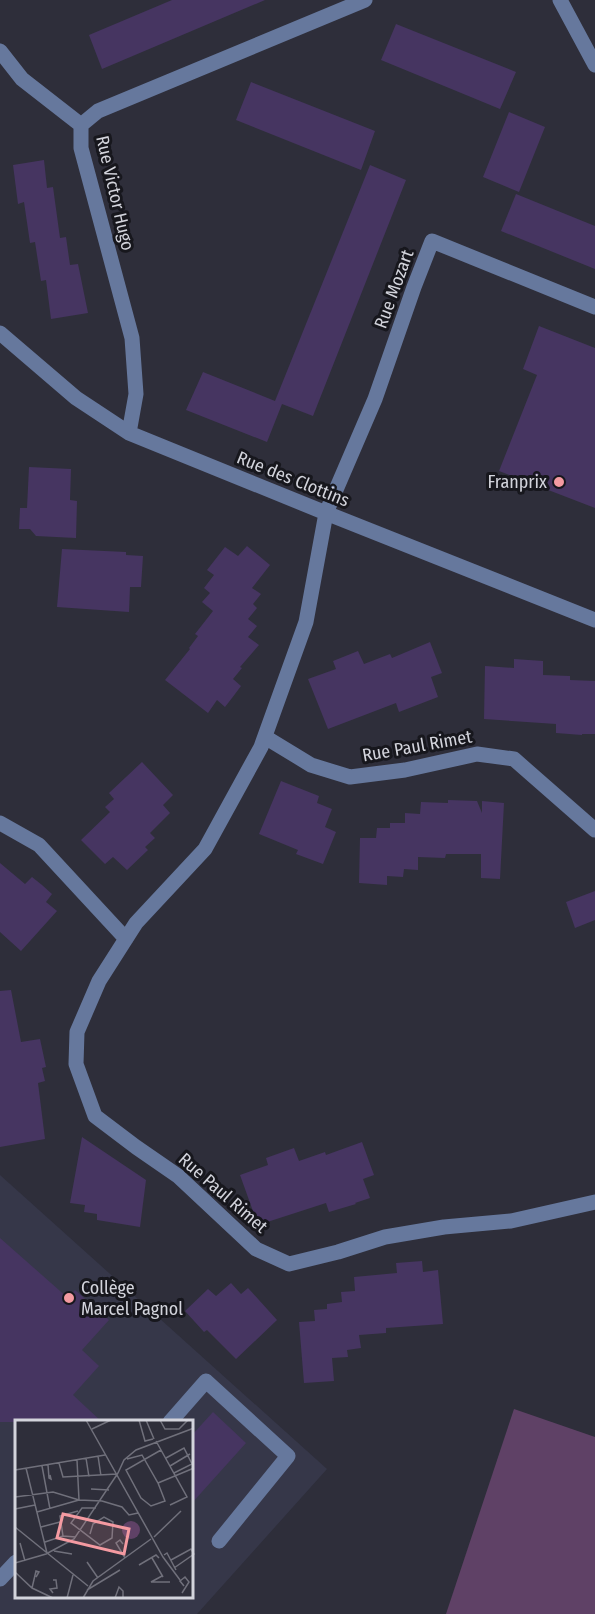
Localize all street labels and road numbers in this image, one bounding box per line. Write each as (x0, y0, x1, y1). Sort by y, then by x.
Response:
street label: Rue Victor Hugo (91, 133, 139, 253)
street label: Rue Mozart (370, 246, 418, 331)
street label: Rue des Clottins (234, 446, 353, 512)
street label: Rue Paul Rimet (360, 726, 474, 766)
street label: Rue Paul Rimet (174, 1148, 272, 1238)

